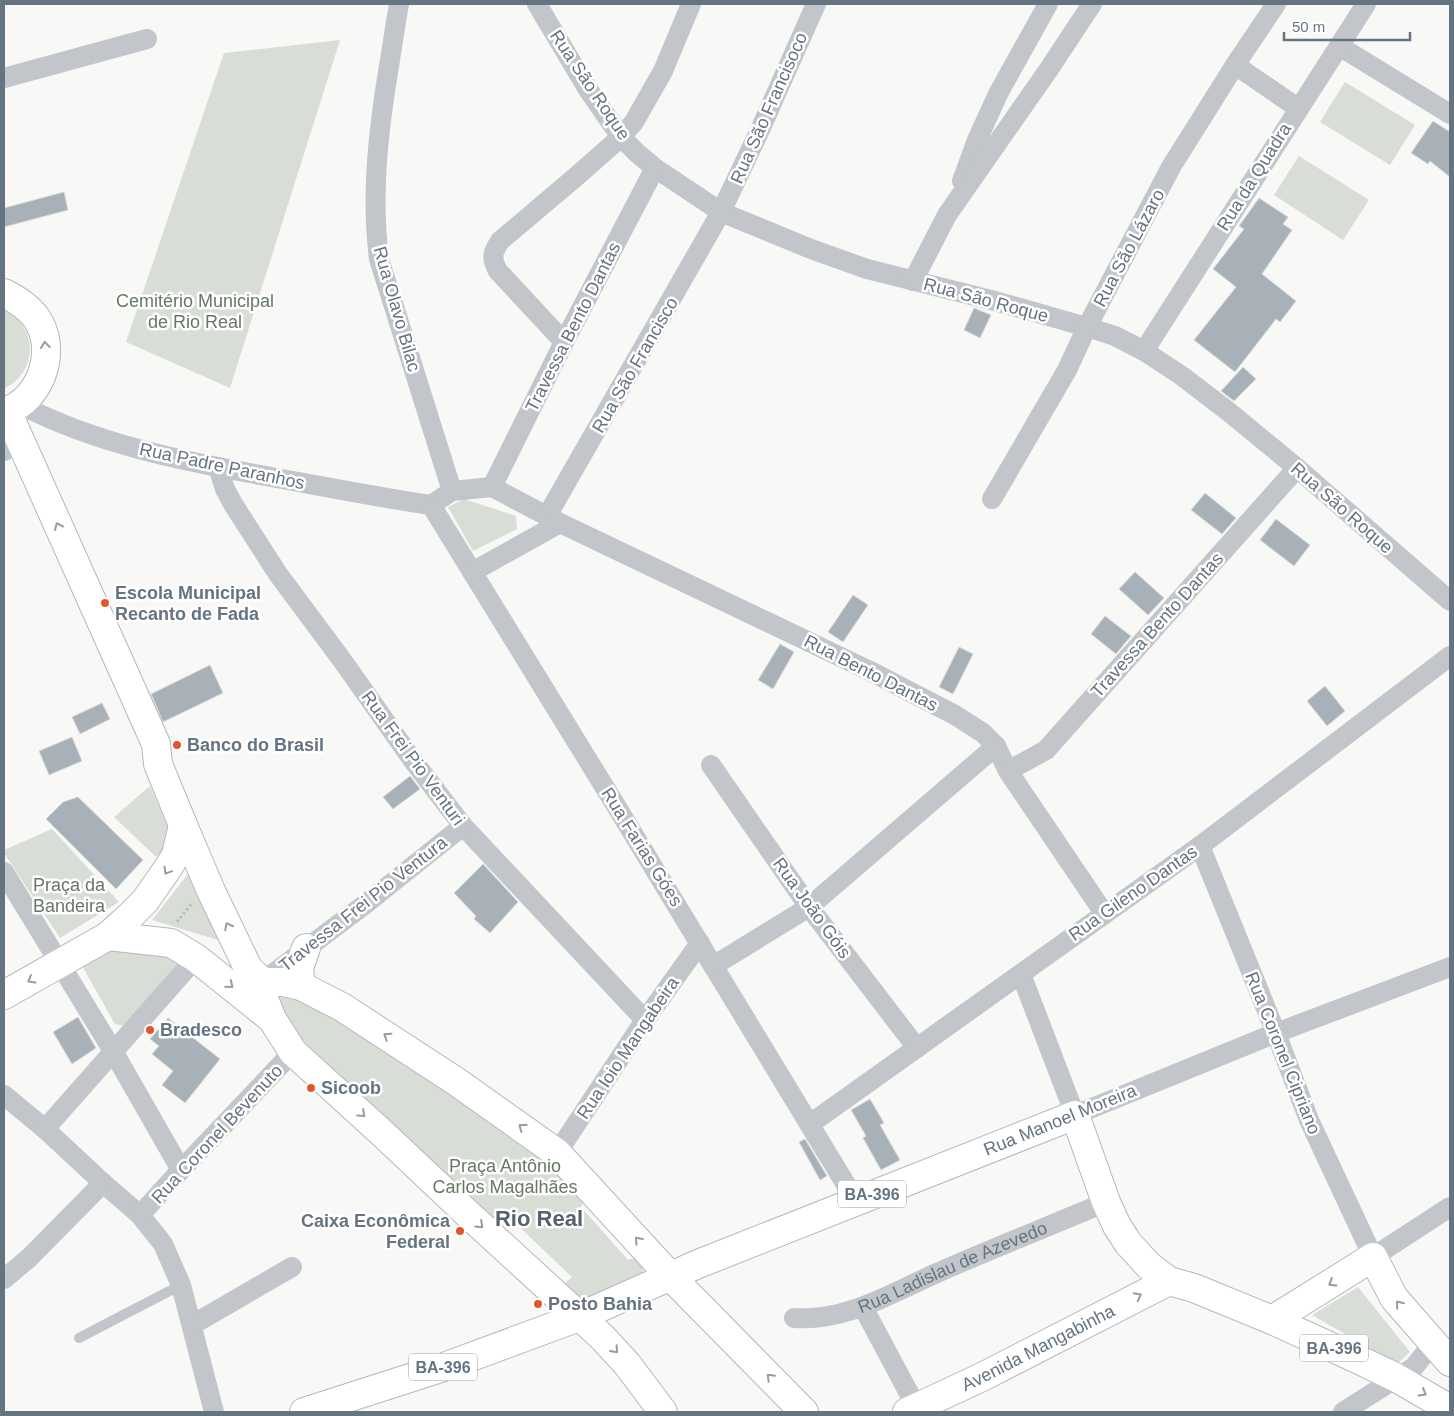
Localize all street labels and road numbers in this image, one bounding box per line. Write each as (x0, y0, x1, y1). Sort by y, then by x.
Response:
street label: Rua São Roque (546, 26, 634, 144)
street label: Rua São Francisoco (727, 29, 811, 187)
street label: Rua da Quadra (1213, 119, 1296, 234)
street label: Rua São Lázaro (1090, 186, 1168, 310)
street label: Travessa Bento Dantas (522, 239, 624, 415)
street label: Rua Olavo Bilac (370, 244, 424, 374)
street label: Rua São Roque (922, 274, 1050, 326)
street label: Rua São Francisco (588, 294, 682, 436)
street label: Rua Padre Paranhos (138, 439, 306, 493)
street label: Rua São Roque (1287, 458, 1397, 558)
street label: Travessa Bento Dantas (1087, 549, 1227, 701)
street label: Rua Bento Dantas (801, 631, 941, 715)
street label: Rua Frei Pio Venturi (358, 687, 468, 829)
street label: Rua Farias Góes (597, 784, 687, 910)
street label: Travessa Frei Pio Ventura (275, 832, 452, 976)
street label: Rua Gileno Dantas (1065, 841, 1201, 945)
street label: Rua João Góis (769, 854, 855, 962)
street label: Rua Coronel Cipriano (1241, 969, 1325, 1137)
street label: Rua Ioio Mangabeira (573, 972, 684, 1123)
street label: Rua Coronel Bevenuto (148, 1061, 286, 1207)
street label: Rua Manoel Moreira (981, 1080, 1140, 1160)
road number: BA-396 (838, 1180, 906, 1208)
street label: Rua Ladislau de Azevedo (855, 1218, 1050, 1317)
street label: Avenida Mangabinha (959, 1300, 1119, 1395)
road number: BA-396 (1300, 1335, 1368, 1362)
road number: BA-396 (409, 1354, 477, 1380)

